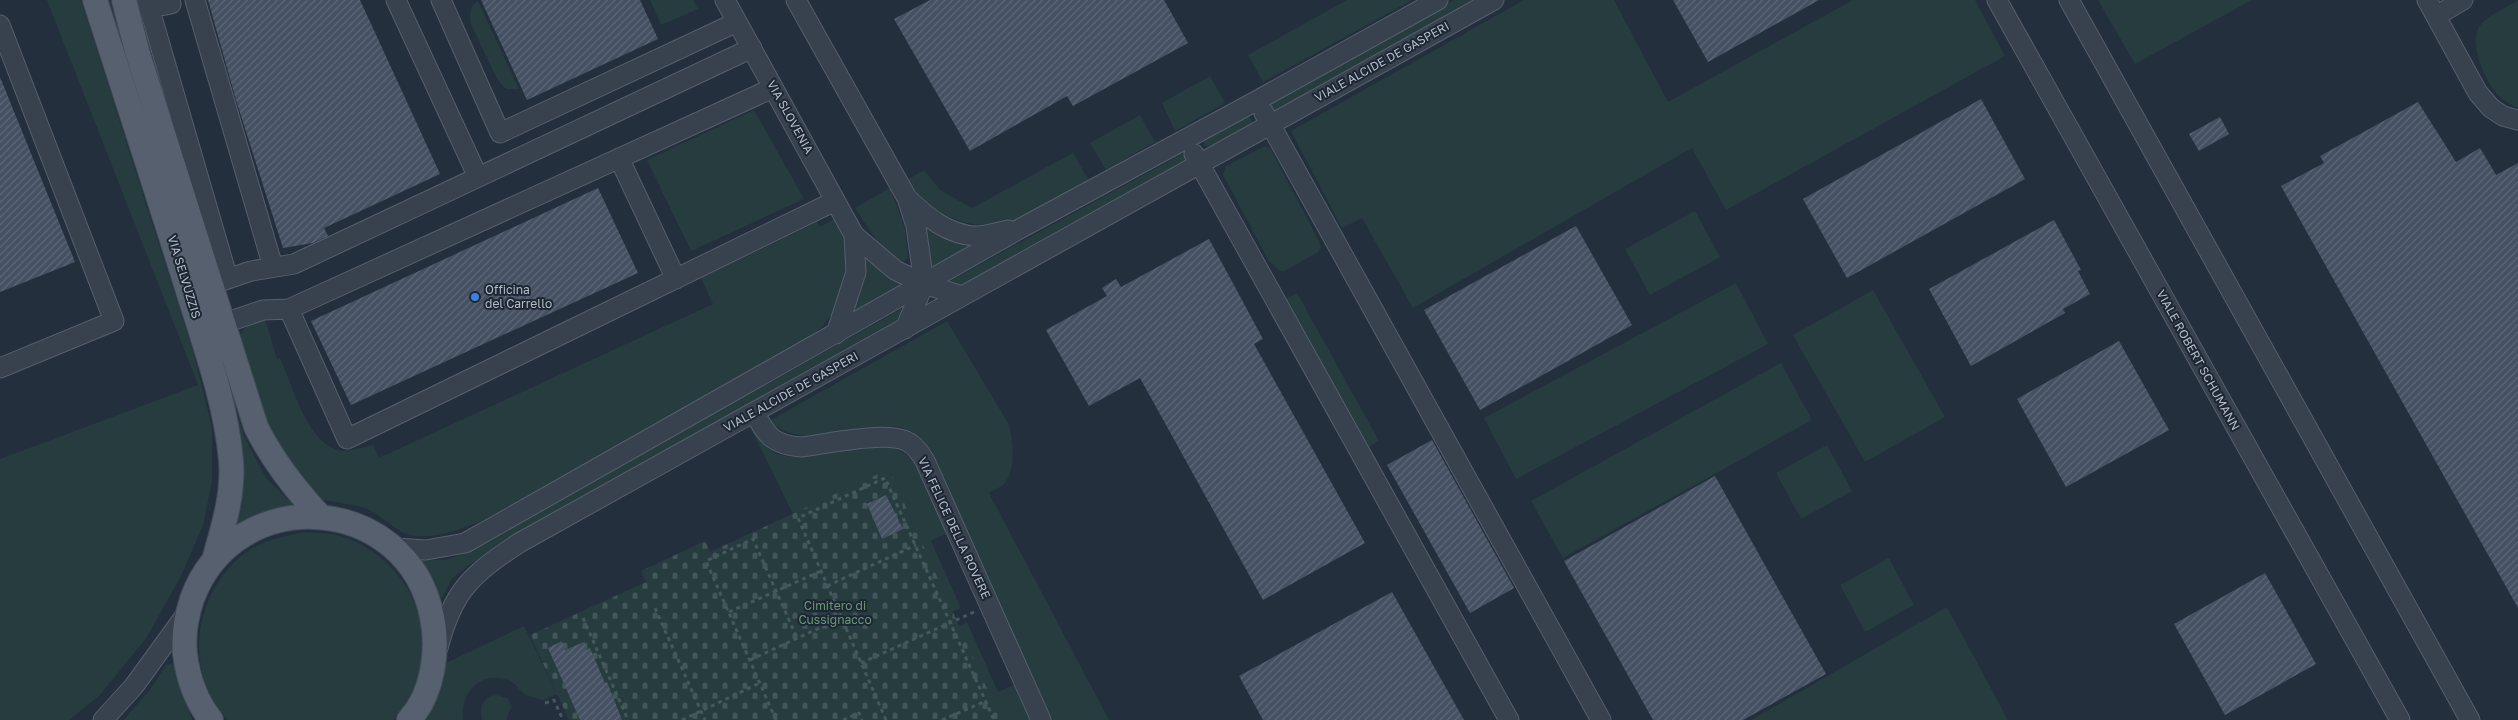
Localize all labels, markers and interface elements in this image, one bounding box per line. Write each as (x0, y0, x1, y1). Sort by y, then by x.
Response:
street label: VIALE ALCIDE DE GASPERI (1312, 18, 1452, 105)
street label: VIA SLOVENIA (764, 77, 817, 156)
street label: VIA SELVUZZIS (165, 233, 204, 321)
place label: Officina del Carrello (485, 282, 552, 311)
street label: VIALE ROBERT SCHUMANN (2154, 287, 2243, 433)
marker: Officina del Carrello (469, 291, 481, 303)
street label: VIALE ALCIDE DE GASPERI (721, 348, 861, 435)
street label: VIA FELICE DELLA ROVERE (915, 454, 994, 601)
park label: Cimitero di Cussignacco (798, 598, 872, 627)

